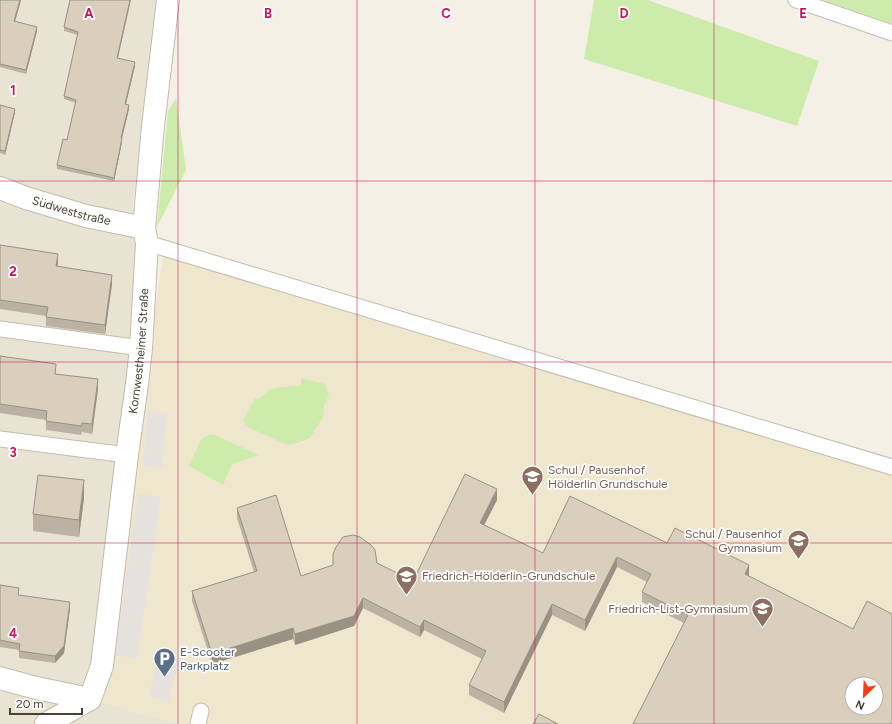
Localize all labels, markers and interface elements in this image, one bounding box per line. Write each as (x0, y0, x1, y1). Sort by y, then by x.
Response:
text: A (84, 6, 94, 21)
text: B (264, 6, 272, 21)
text: C (441, 6, 451, 21)
text: D (619, 6, 629, 21)
text: E (799, 6, 807, 21)
text: 1 (10, 83, 16, 98)
street label: Südweststraße (30, 193, 112, 228)
text: 2 (9, 264, 17, 279)
street label: Kornwestheimer Straße (126, 287, 151, 415)
text: 3 (9, 445, 17, 460)
place label: Schul / Pausenhof Hölderlin Grundschule (548, 463, 668, 491)
school or university icon: Schul / Pausenhof Hölderlin Grundschule (520, 464, 546, 497)
place label: Schul / Pausenhof Gymnasium (685, 527, 783, 555)
school or university icon: Schul / Pausenhof Gymnasium (785, 528, 811, 561)
school or university icon: Friedrich-Hölderlin-Grundschule (393, 563, 419, 596)
place label: Friedrich-Hölderlin-Grundschule (422, 569, 596, 583)
school or university icon: Friedrich-List-Gymnasium (750, 596, 776, 629)
place label: Friedrich-List-Gymnasium (608, 602, 748, 616)
text: 4 (9, 626, 17, 641)
place label: E-Scooter Parkplatz (180, 645, 235, 673)
parking icon: E-Scooter Parkplatz (151, 646, 177, 679)
north arrow (844, 676, 884, 716)
scale bar (10, 690, 82, 716)
text: 20 m (16, 697, 44, 711)
text: N (854, 697, 867, 712)

